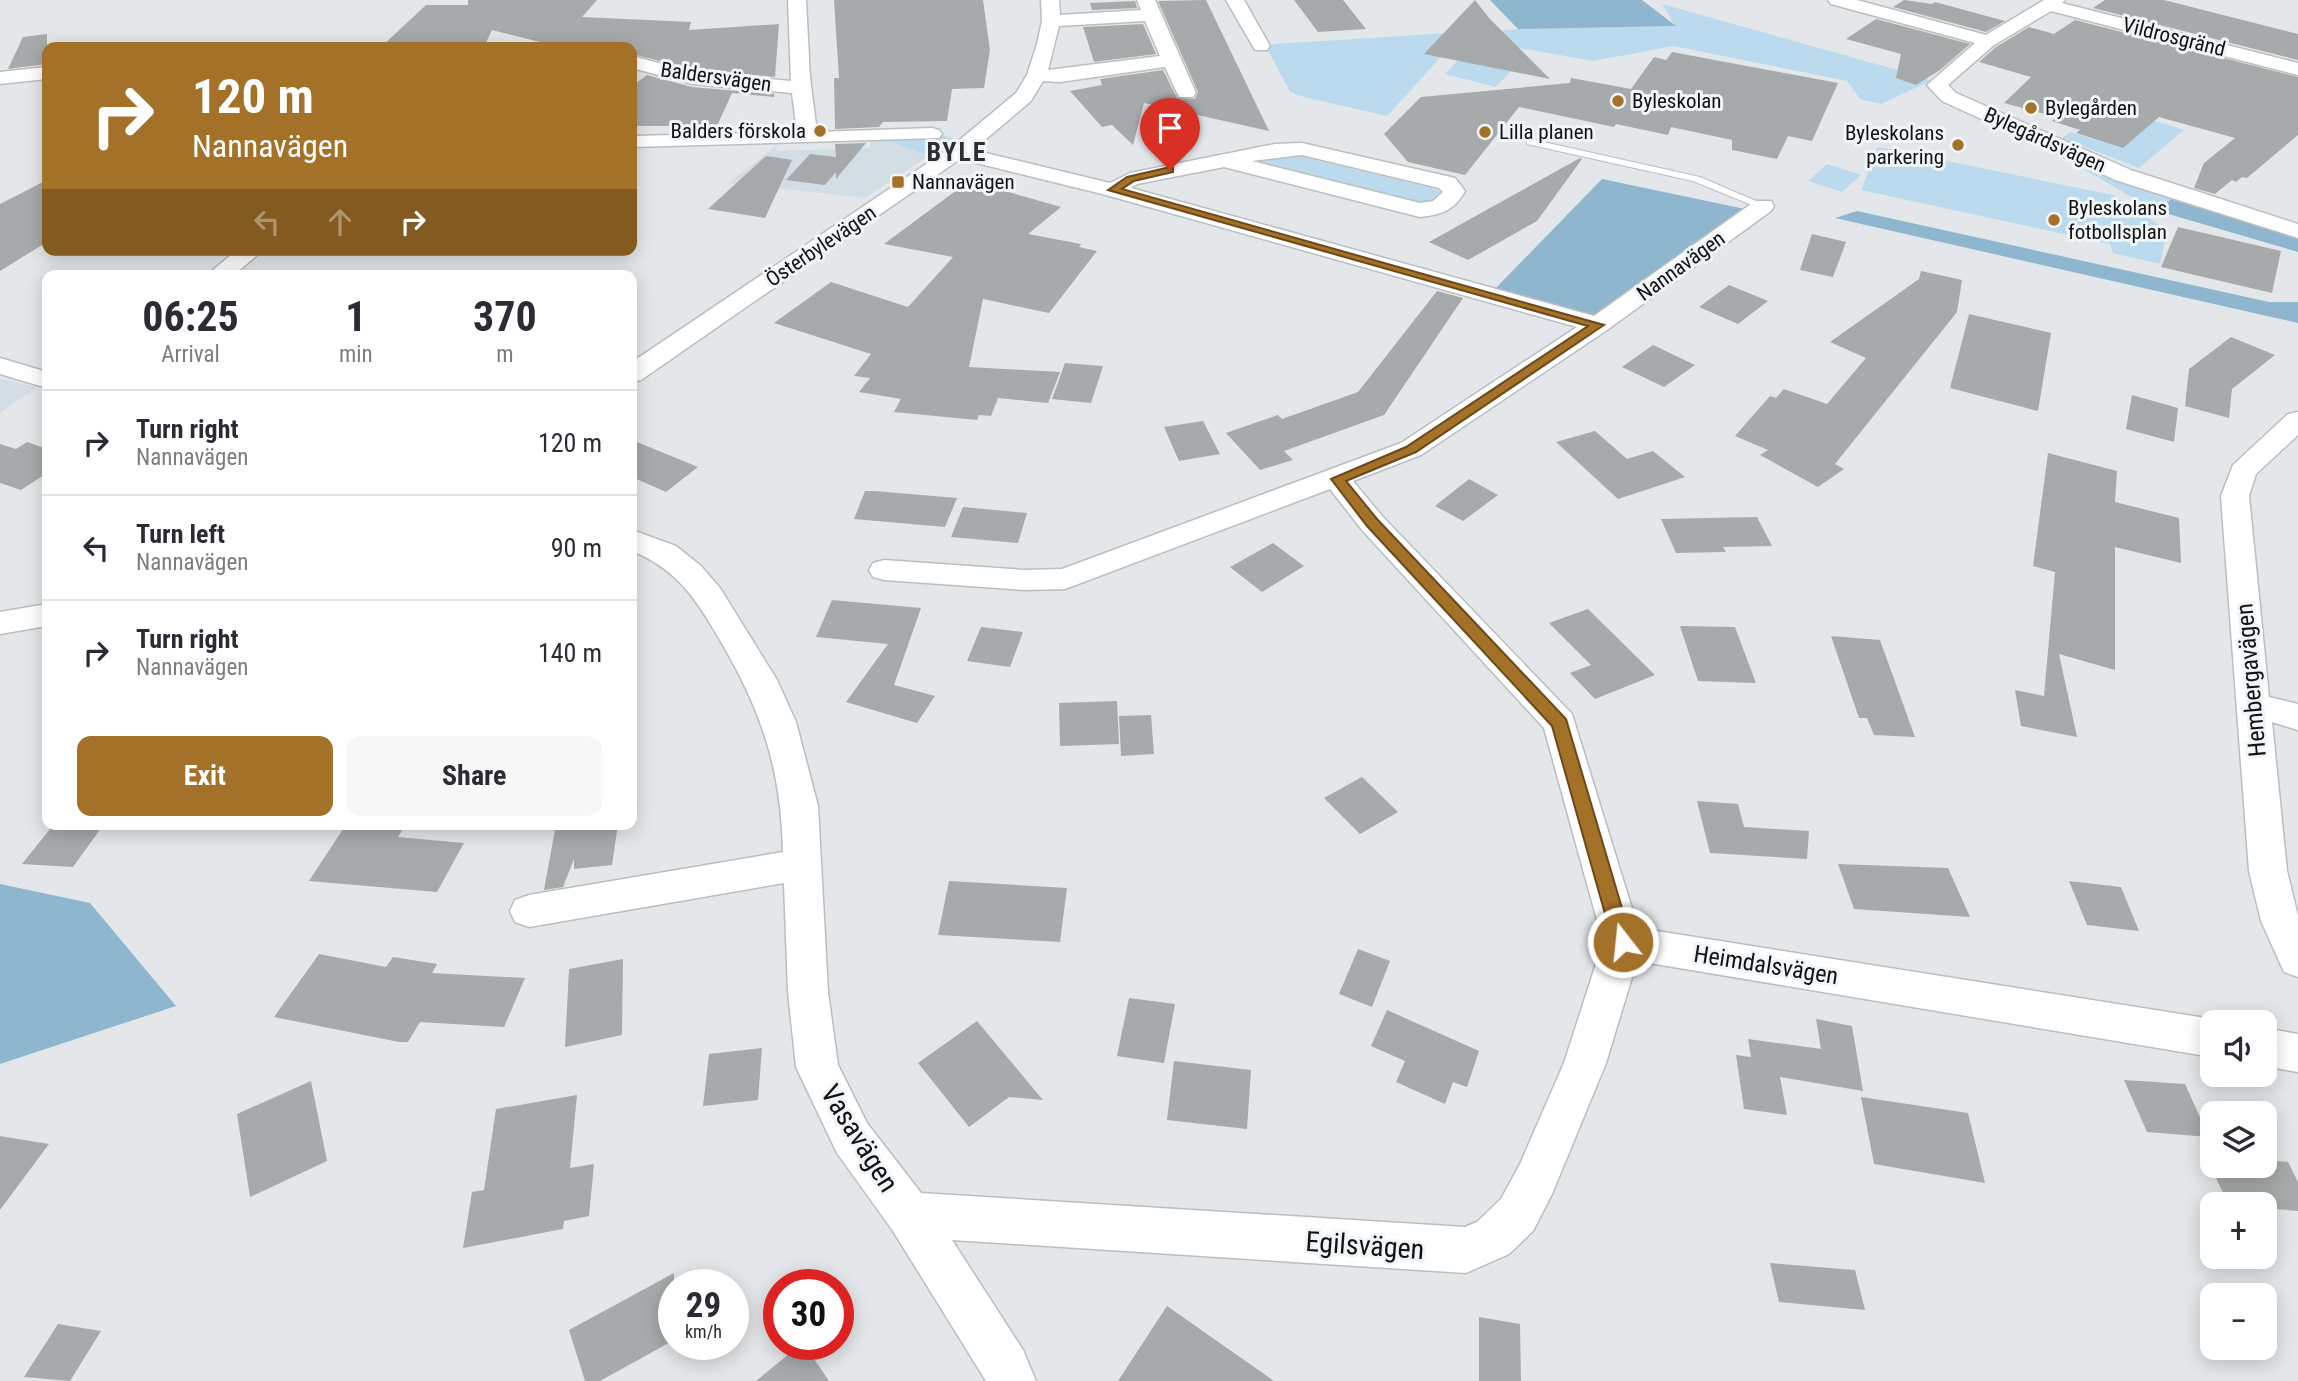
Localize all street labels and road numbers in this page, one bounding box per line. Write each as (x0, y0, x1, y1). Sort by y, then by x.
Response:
street label: Vildrosgränd (2120, 13, 2228, 61)
street label: Baldersvägen (659, 57, 773, 97)
street label: Bylegårdsvägen (1980, 102, 2110, 178)
street label: Österbylevägen (761, 200, 881, 292)
street label: Nannavägen (1632, 226, 1730, 306)
street label: Hembergavägen (2230, 602, 2272, 758)
street label: Heimdalsvägen (1692, 940, 1840, 990)
street label: Vasavägen (814, 1079, 905, 1198)
street label: Egilsvägen (1305, 1225, 1425, 1266)

